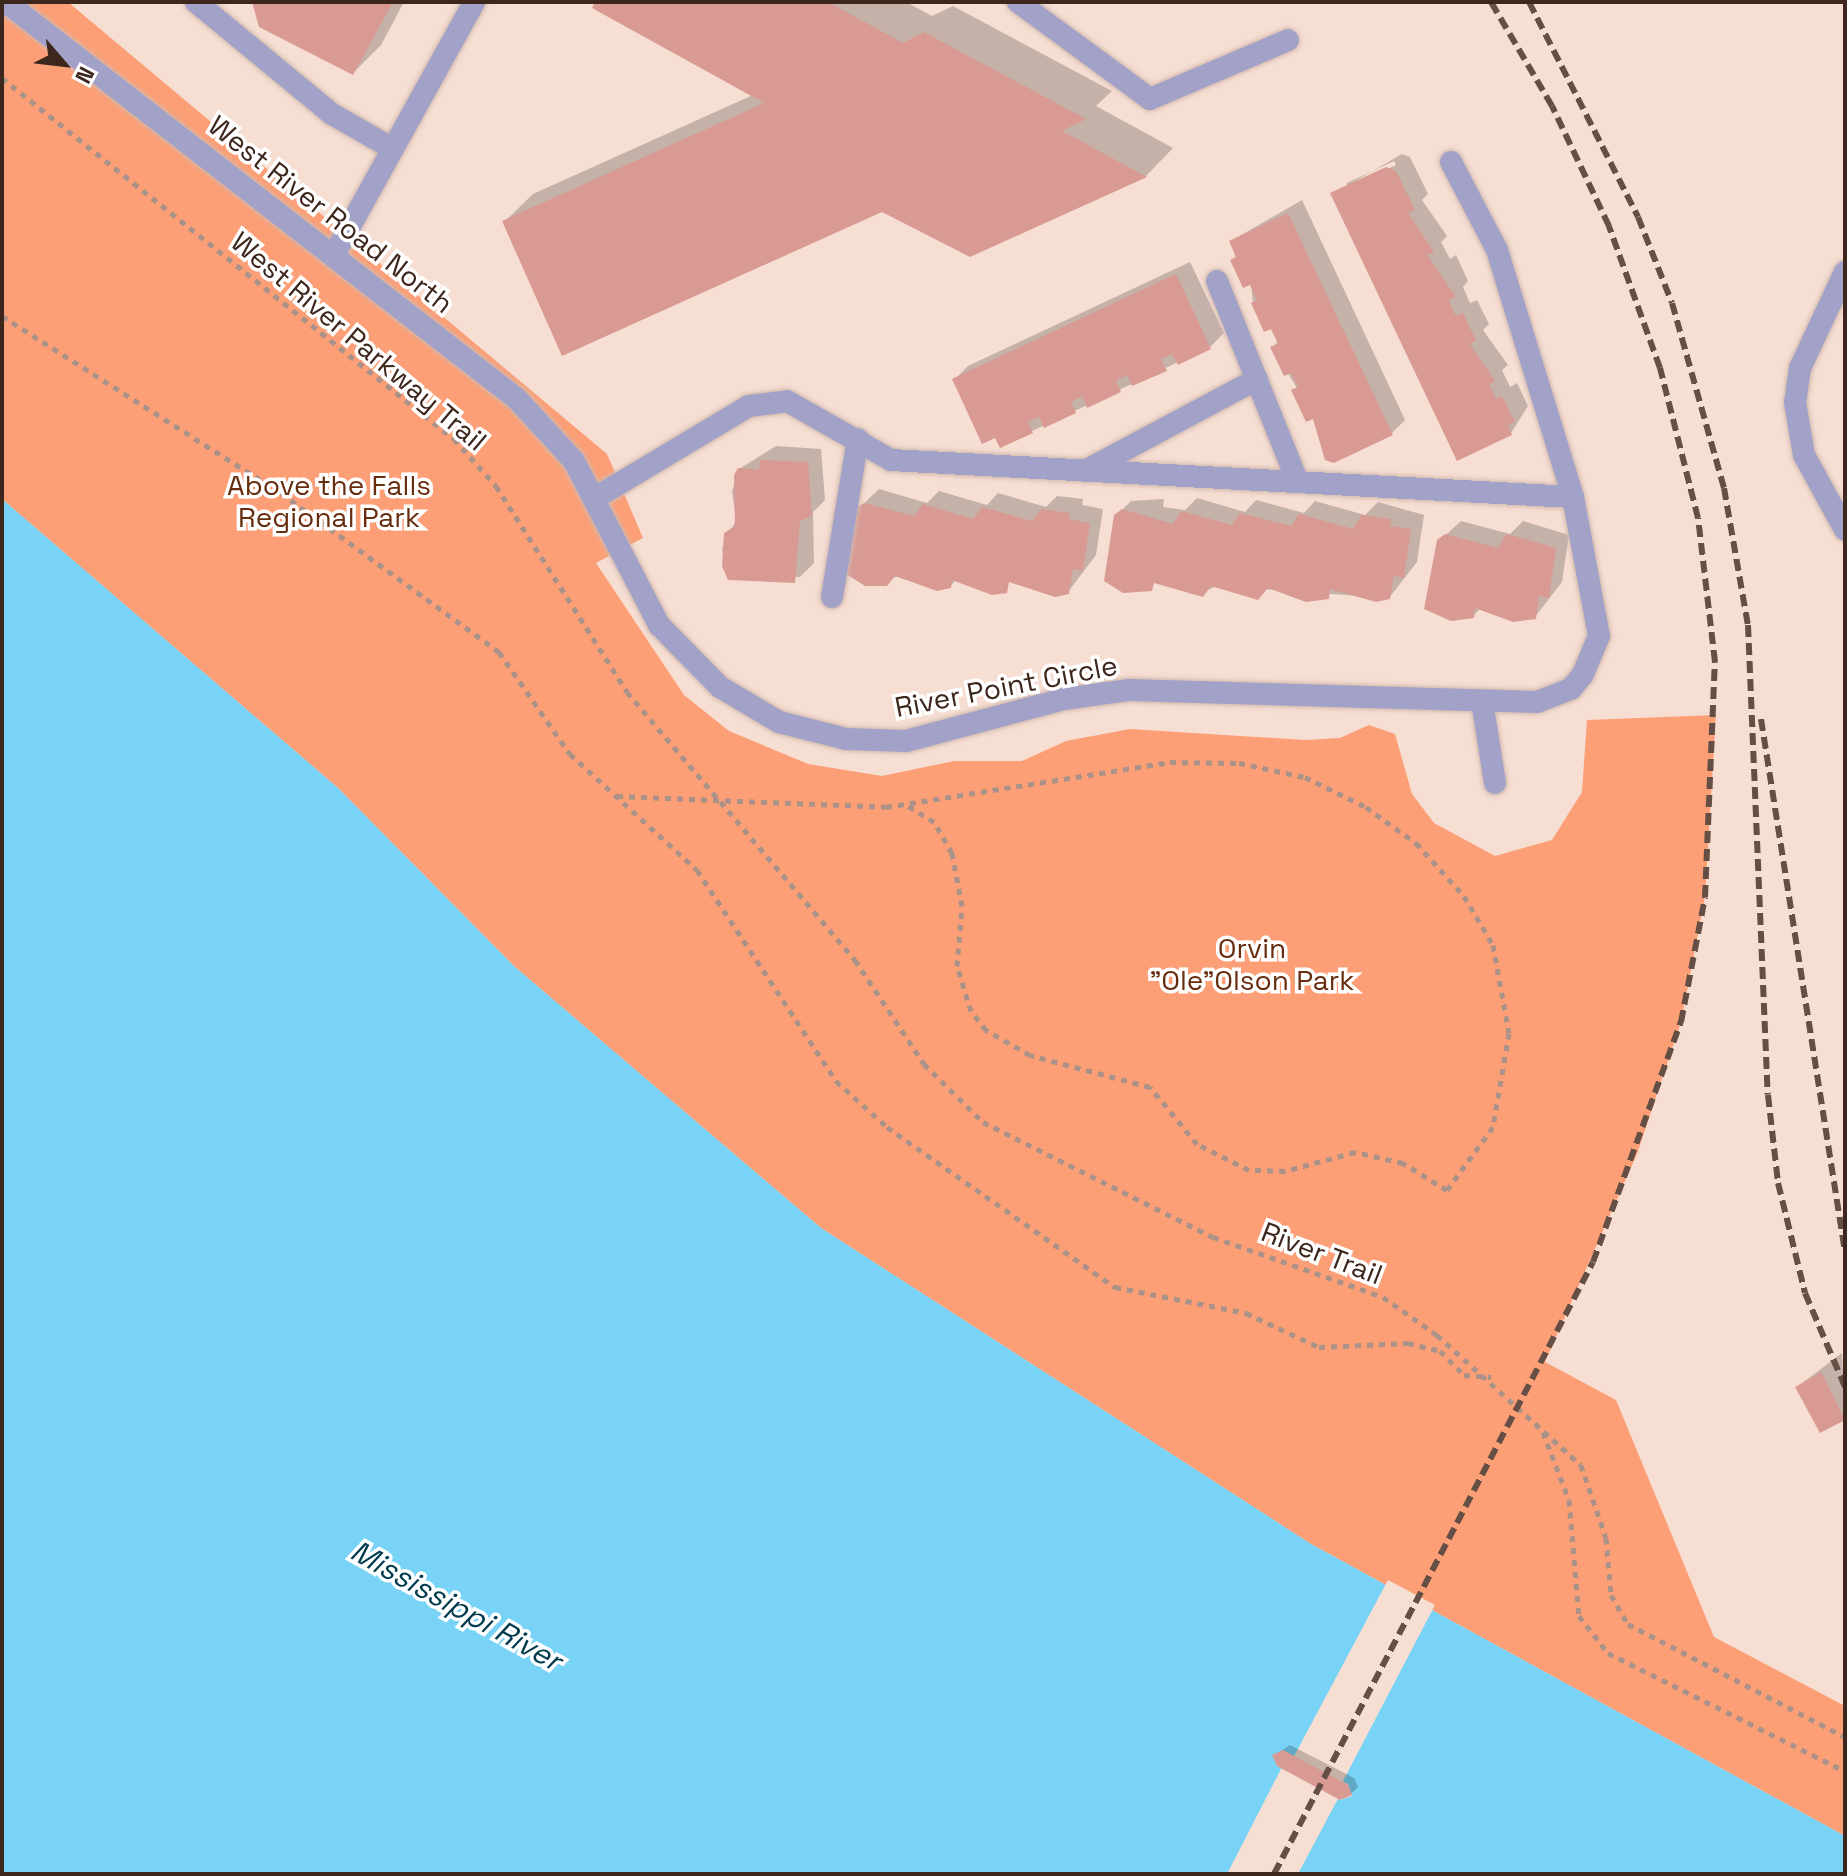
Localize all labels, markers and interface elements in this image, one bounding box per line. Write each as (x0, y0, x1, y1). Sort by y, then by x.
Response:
north arrow (24, 24, 104, 104)
text: N (69, 62, 101, 88)
street label: West River Road North (202, 108, 460, 320)
street label: West River Parkway Trail (224, 224, 494, 458)
park label: Above the Falls Regional Park (227, 468, 431, 534)
street label: River Point Circle (892, 648, 1120, 724)
park label: Orvin "Ole"Olson Park (1150, 931, 1354, 997)
street label: River Trail (1256, 1214, 1388, 1292)
water label: Mississippi River (344, 1533, 568, 1679)

